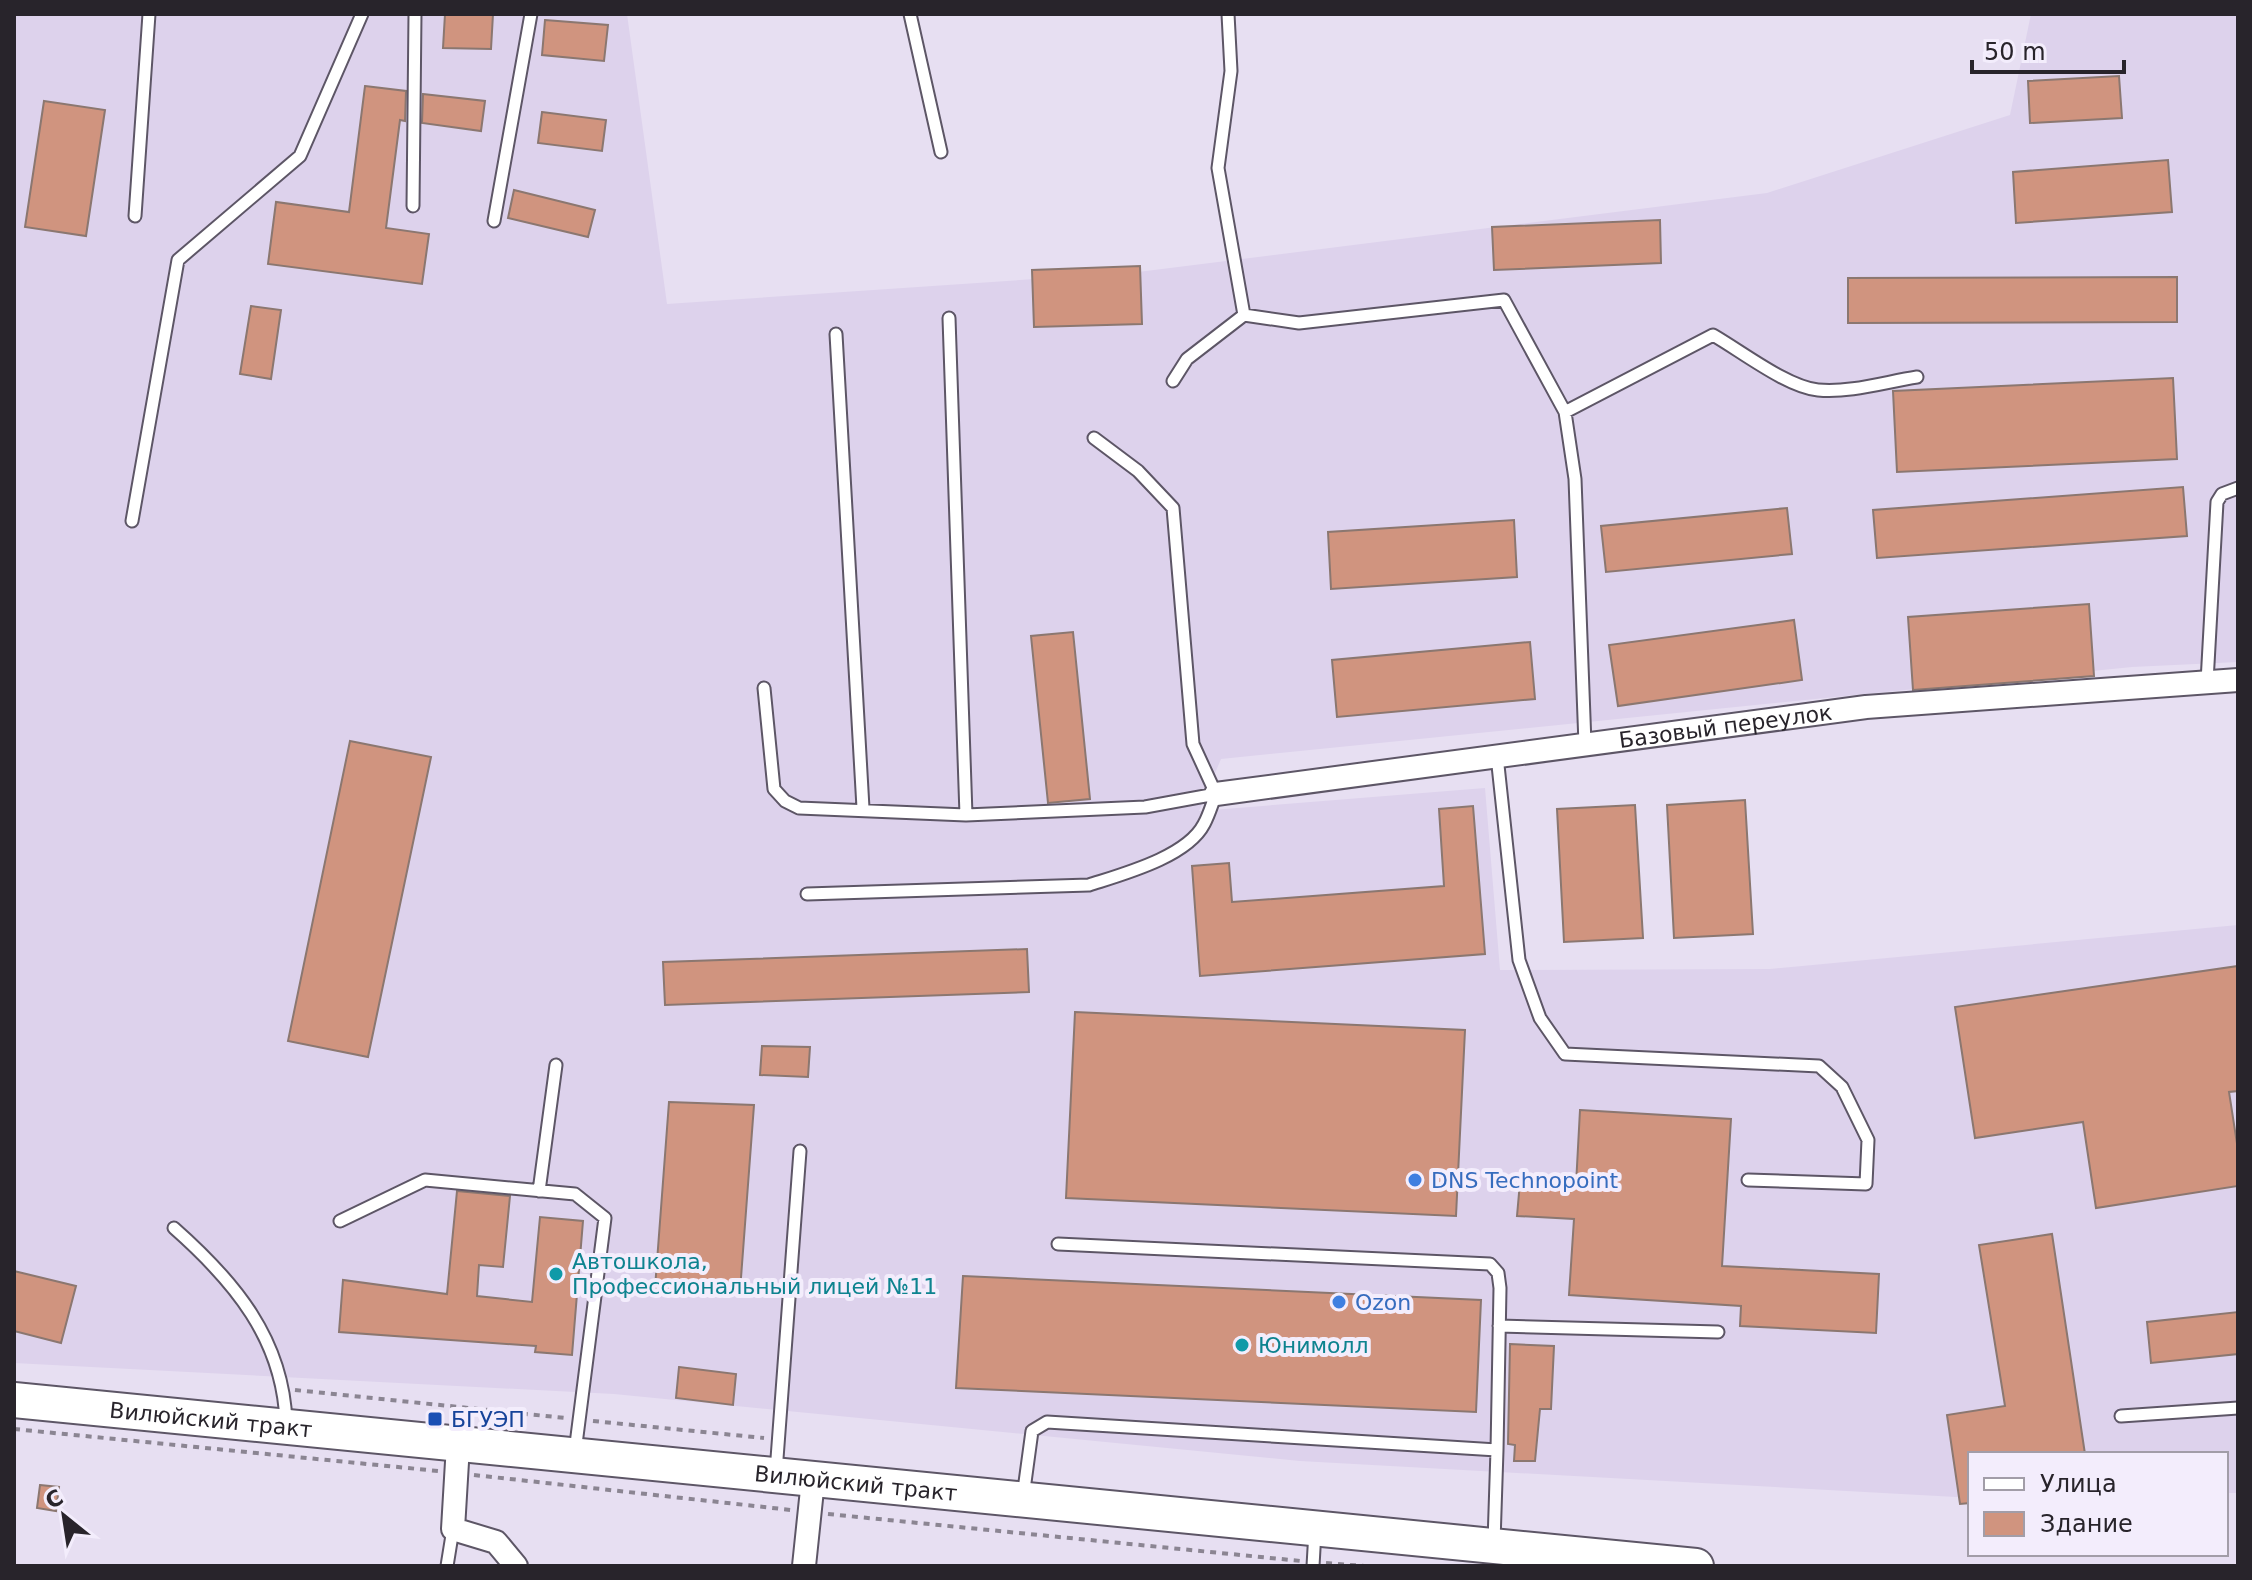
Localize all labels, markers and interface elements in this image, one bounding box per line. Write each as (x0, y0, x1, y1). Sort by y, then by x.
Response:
scale bar (1972, 24, 2124, 74)
text: 50 m (1984, 38, 2046, 66)
street label: Базовый переулок (1617, 700, 1834, 753)
place label: DNS Technopoint (1431, 1168, 1619, 1193)
marker: DNS Technopoint (1406, 1171, 1424, 1189)
place label: Автошкола, Профессиональный лицей №11 (572, 1249, 937, 1299)
marker: Автошкола, Профессиональный лицей №11 (547, 1265, 565, 1283)
place label: Ozon (1355, 1290, 1411, 1315)
marker: Ozon (1330, 1293, 1348, 1311)
place label: Юнимолл (1258, 1333, 1369, 1358)
marker: Юнимолл (1233, 1336, 1251, 1354)
street label: Вилюйский тракт (108, 1397, 314, 1442)
place label: БГУЭП (451, 1407, 525, 1432)
marker: БГУЭП (426, 1410, 444, 1428)
legend (1968, 1452, 2228, 1556)
street label: Вилюйский тракт (753, 1461, 959, 1506)
text: Улица (2040, 1470, 2117, 1498)
north arrow (24, 1476, 104, 1556)
text: С (41, 1484, 67, 1514)
text: Здание (2040, 1510, 2133, 1538)

